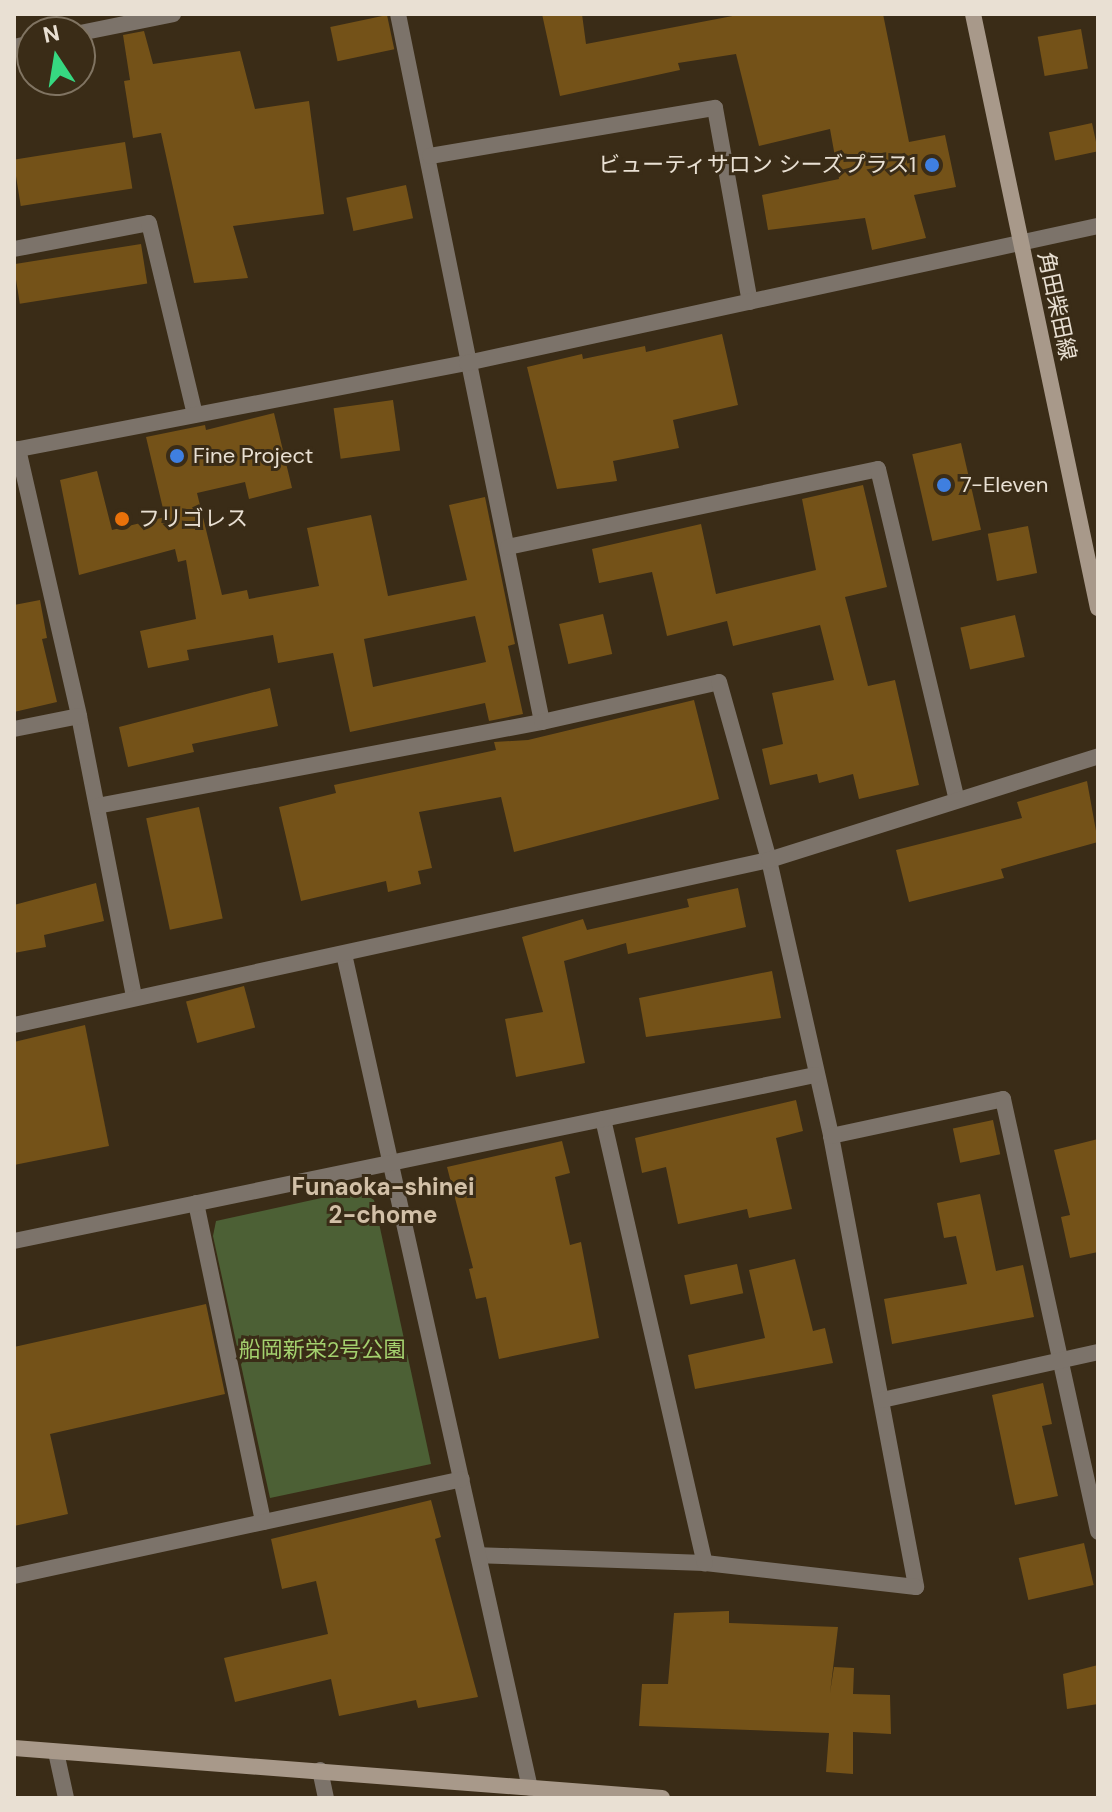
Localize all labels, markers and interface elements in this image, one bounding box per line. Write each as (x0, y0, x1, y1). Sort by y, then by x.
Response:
north arrow (16, 16, 96, 96)
text: N (40, 18, 62, 50)
place label: ビューティサロン シーズプラス1 (595, 152, 916, 178)
marker: ビューティサロン シーズプラス1 (923, 156, 941, 174)
street label: 角田柴田線 (1033, 249, 1081, 363)
place label: Fine Project (193, 443, 313, 469)
marker: Fine Project (168, 447, 186, 465)
place label: 7-Eleven (960, 472, 1048, 498)
marker: 7-Eleven (935, 476, 953, 494)
place label: フリゴレス (138, 506, 248, 532)
marker: フリゴレス (113, 510, 131, 528)
district label: Funaoka-shinei 2-chome (292, 1173, 474, 1229)
park label: 船岡新栄2号公園 (239, 1337, 405, 1363)

